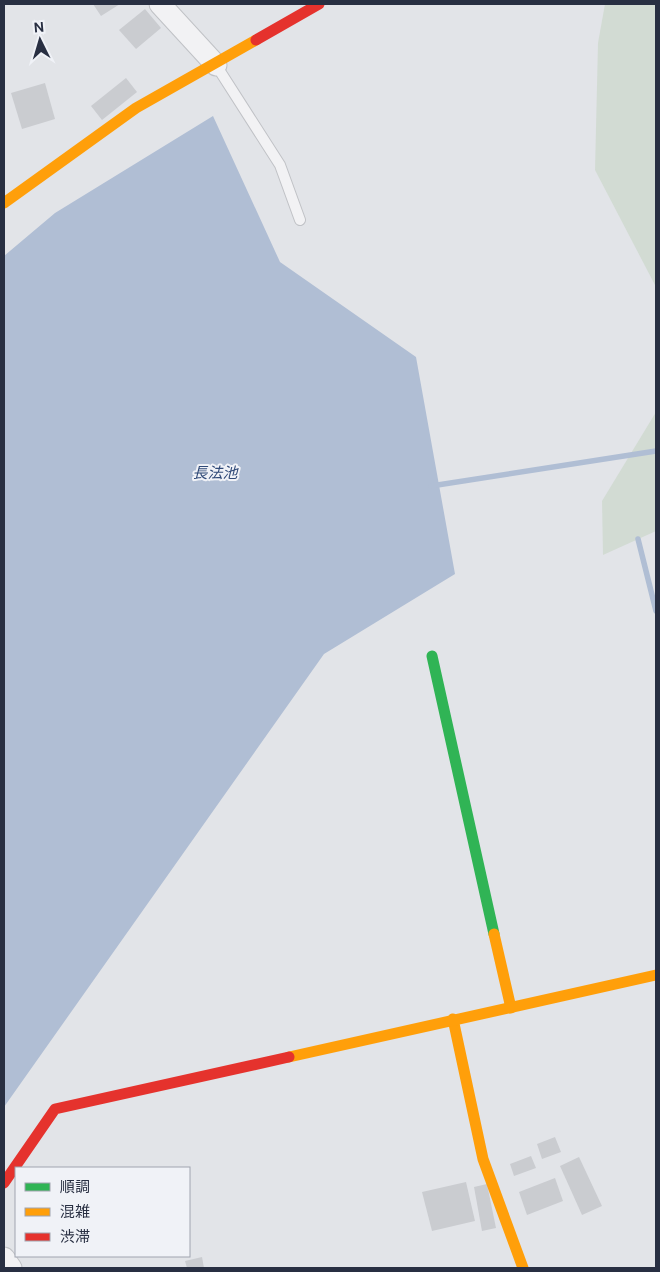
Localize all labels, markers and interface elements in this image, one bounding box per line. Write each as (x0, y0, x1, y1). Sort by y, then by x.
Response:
north arrow (15, 15, 65, 65)
text: N (33, 18, 45, 36)
water label: 長法池 (192, 463, 239, 483)
legend (15, 1167, 190, 1257)
text: 順調 (60, 1177, 90, 1197)
text: 混雑 (60, 1202, 90, 1222)
text: 渋滞 (60, 1227, 90, 1247)

